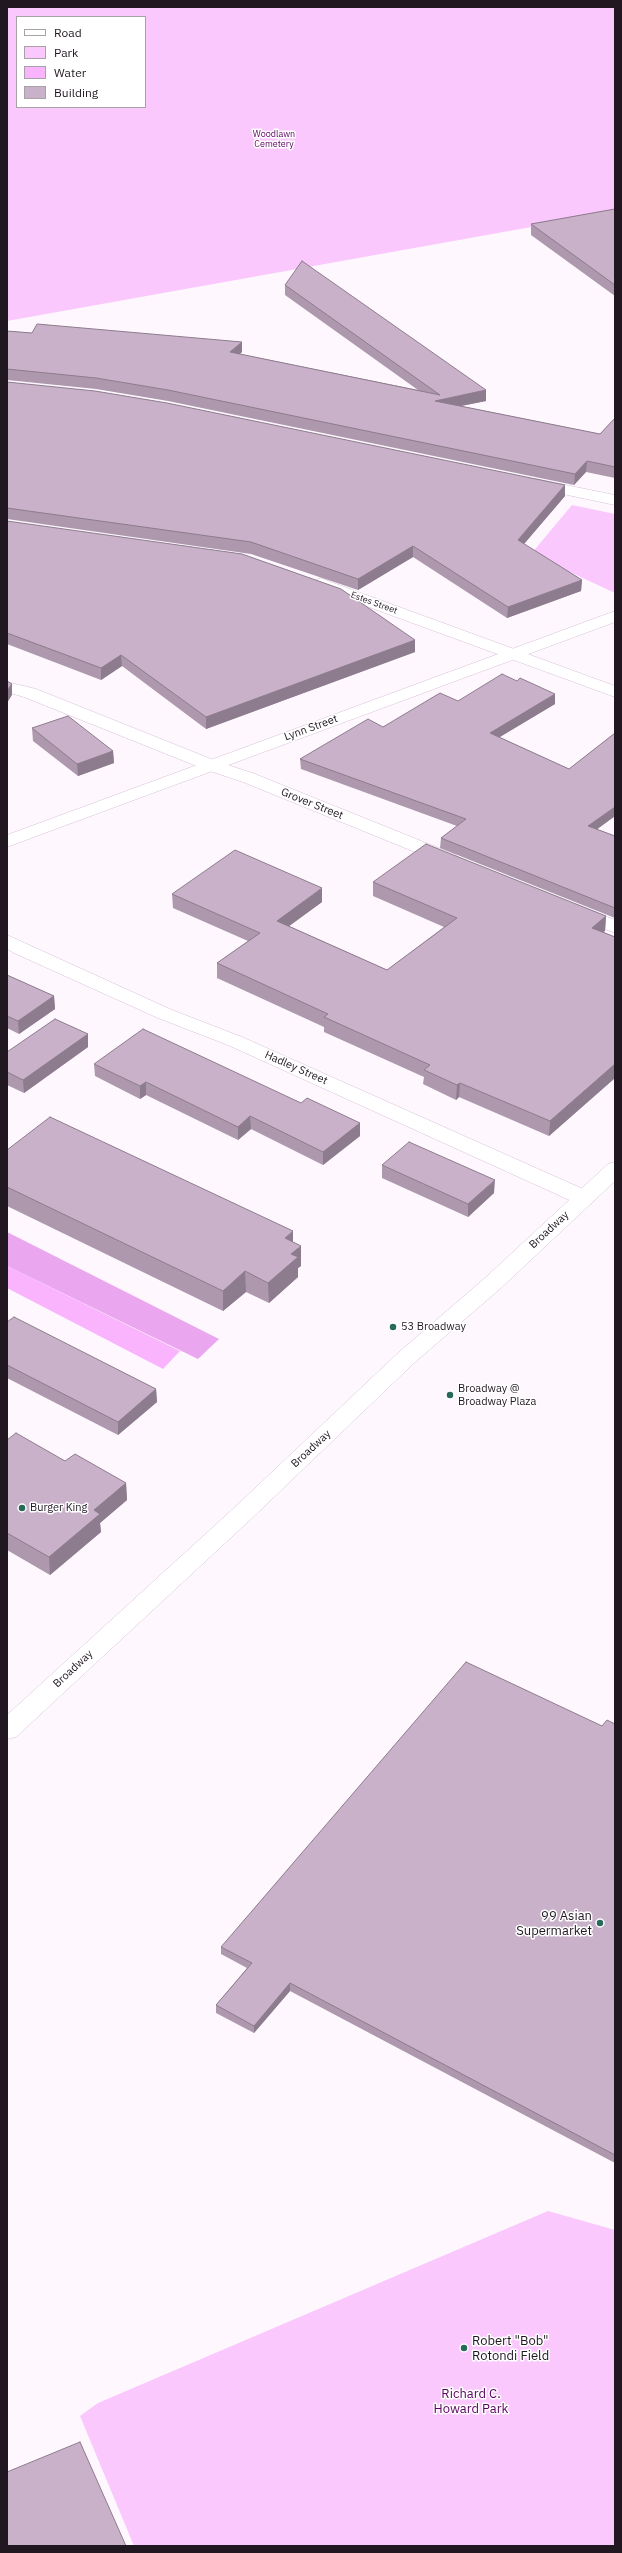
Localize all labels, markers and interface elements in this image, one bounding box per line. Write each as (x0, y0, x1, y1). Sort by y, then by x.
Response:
legend (16, 16, 146, 108)
text: Road (54, 25, 82, 40)
text: Park (54, 45, 78, 60)
text: Water (54, 65, 86, 80)
text: Building (54, 85, 98, 100)
park label: Woodlawn Cemetery (253, 129, 295, 150)
street label: Estes Street (349, 590, 399, 616)
street label: Lynn Street (283, 712, 339, 744)
street label: Grover Street (279, 786, 345, 822)
street label: Hadley Street (263, 1048, 329, 1088)
street label: Broadway (526, 1208, 572, 1252)
place label: 53 Broadway (401, 1320, 466, 1334)
marker: 53 Broadway (388, 1322, 398, 1332)
place label: Broadway @ Broadway Plaza (458, 1382, 536, 1408)
marker: Broadway @ Broadway Plaza (445, 1390, 455, 1400)
street label: Broadway (288, 1427, 334, 1471)
place label: Burger King (30, 1501, 87, 1515)
marker: Burger King (17, 1503, 27, 1513)
street label: Broadway (50, 1647, 96, 1691)
place label: 99 Asian Supermarket (516, 1908, 592, 1939)
marker: 99 Asian Supermarket (595, 1918, 605, 1928)
place label: Robert "Bob" Rotondi Field (472, 2333, 549, 2364)
marker: Robert "Bob" Rotondi Field (459, 2343, 469, 2353)
park label: Richard C. Howard Park (434, 2386, 508, 2417)

